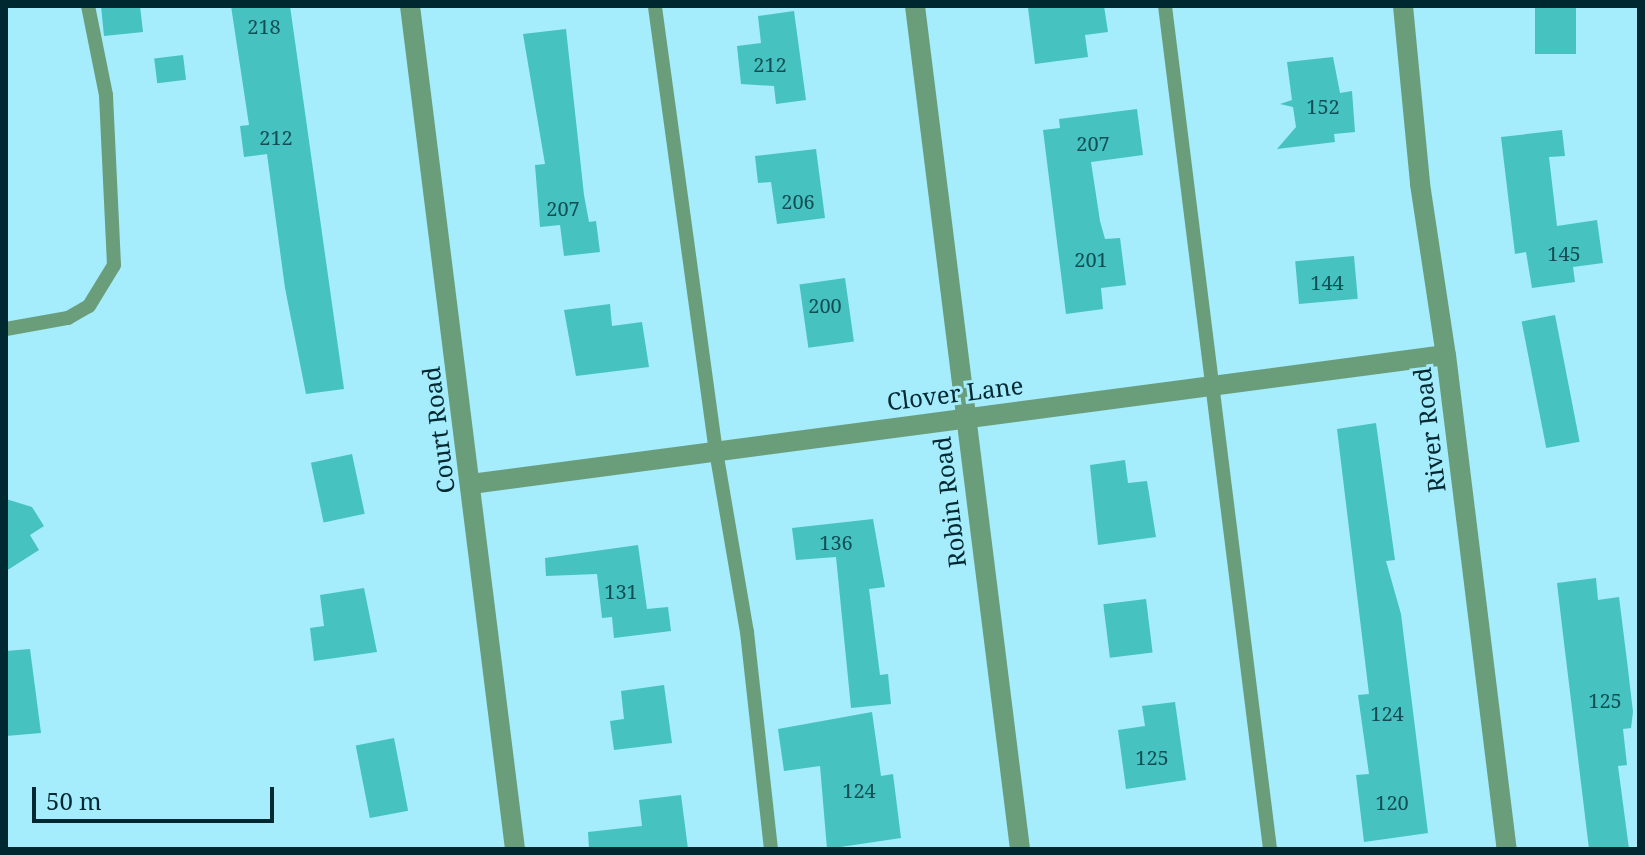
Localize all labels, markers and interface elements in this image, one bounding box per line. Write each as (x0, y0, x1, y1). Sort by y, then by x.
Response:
house number: 218 (247, 14, 281, 38)
house number: 212 (753, 52, 787, 76)
house number: 152 (1306, 94, 1340, 118)
house number: 212 (259, 125, 293, 149)
house number: 207 (1076, 131, 1110, 155)
house number: 206 (781, 189, 815, 213)
house number: 207 (546, 196, 580, 220)
house number: 145 (1547, 241, 1581, 265)
house number: 201 (1074, 247, 1108, 271)
house number: 144 (1310, 270, 1344, 294)
house number: 200 (808, 293, 842, 317)
street label: Court Road (416, 365, 460, 495)
street label: River Road (1407, 366, 1451, 494)
street label: Clover Lane (885, 370, 1025, 416)
street label: Robin Road (927, 435, 971, 569)
house number: 136 (819, 530, 853, 554)
house number: 131 (604, 579, 638, 603)
house number: 125 (1588, 688, 1622, 712)
house number: 124 (1370, 701, 1404, 725)
house number: 125 (1135, 745, 1169, 769)
scale bar (36, 771, 278, 821)
house number: 124 (842, 778, 876, 802)
text: 50 m (46, 784, 102, 817)
house number: 120 (1375, 790, 1409, 814)

